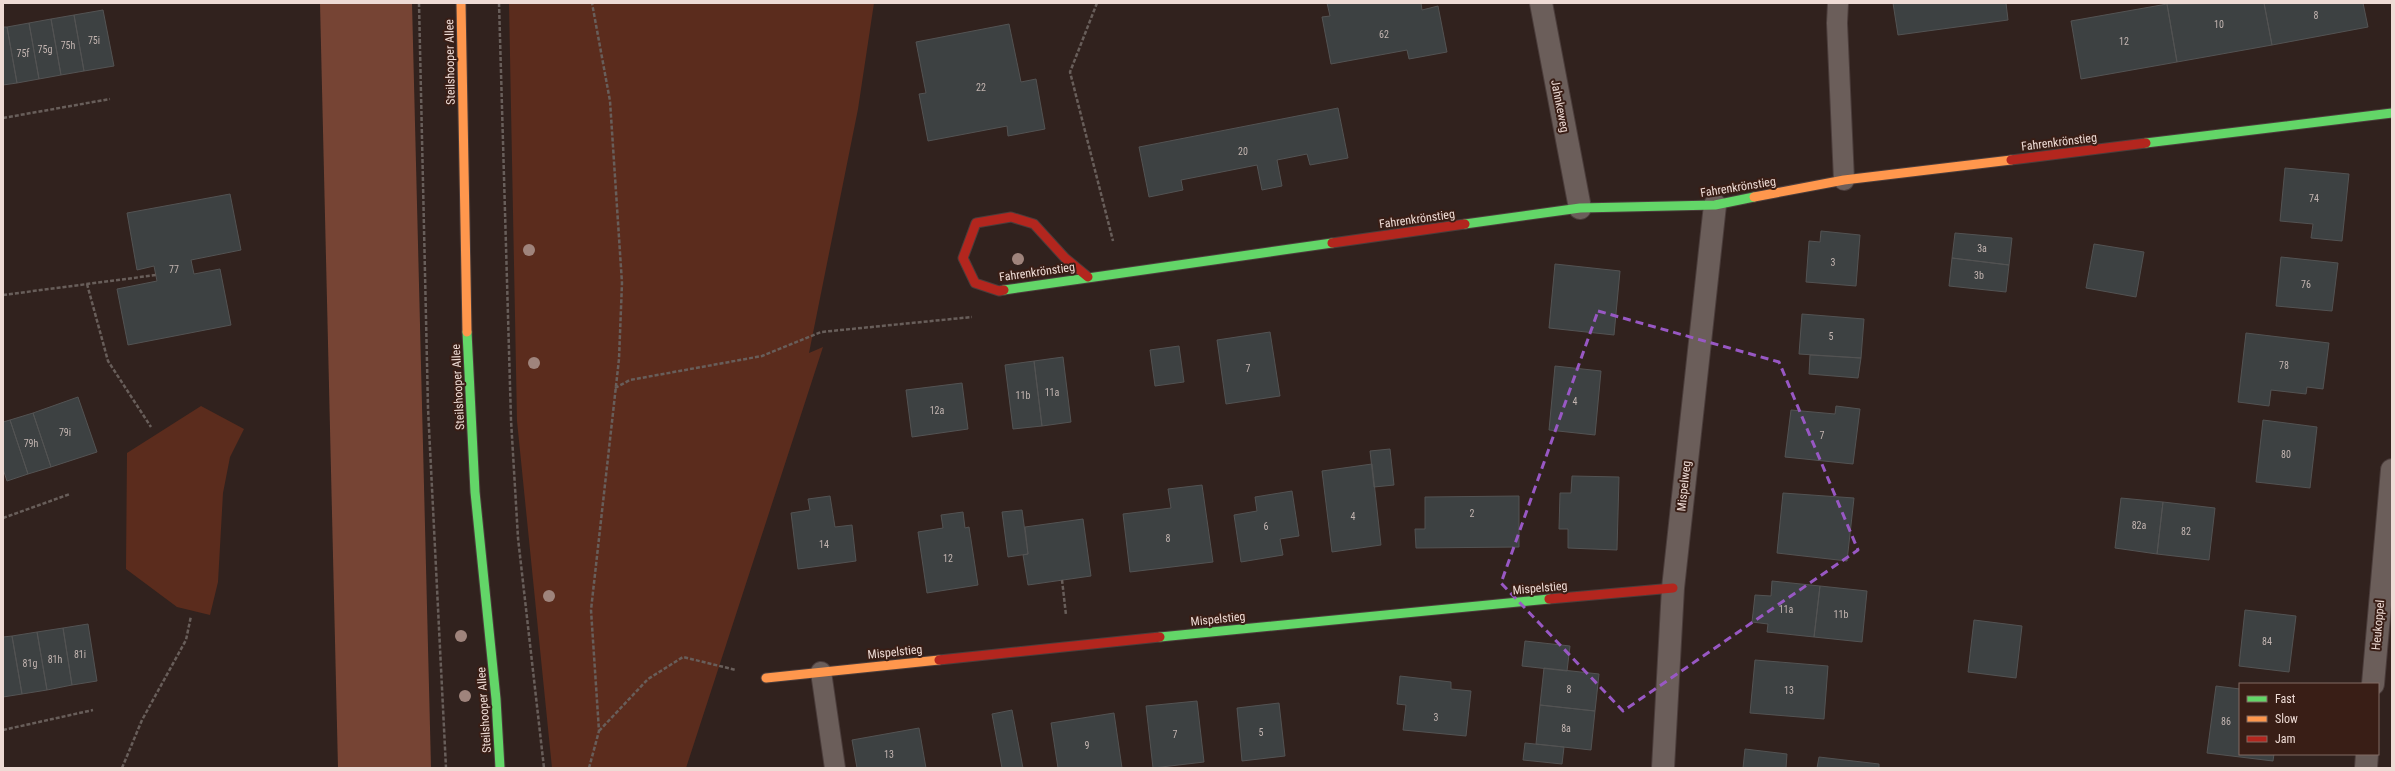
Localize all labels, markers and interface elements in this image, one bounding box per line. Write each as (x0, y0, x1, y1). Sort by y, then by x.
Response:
house number: 8 (2314, 10, 2319, 21)
street label: Steilshooper Allee (442, 19, 458, 105)
house number: 10 (2214, 19, 2224, 30)
house number: 62 (1379, 29, 1389, 40)
house number: 75i (88, 35, 100, 46)
house number: 12 (2119, 36, 2129, 47)
house number: 75h (61, 40, 76, 51)
house number: 75g (38, 44, 52, 55)
house number: 75f (16, 48, 30, 59)
street label: Jahnkeweg (1548, 78, 1572, 134)
house number: 22 (976, 82, 986, 93)
street label: Fahrenkrönstieg (2020, 130, 2098, 154)
house number: 20 (1238, 146, 1248, 157)
street label: Fahrenkrönstieg (1699, 174, 1777, 200)
house number: 74 (2309, 193, 2319, 204)
street label: Fahrenkrönstieg (1378, 207, 1456, 231)
house number: 3a (1977, 243, 1987, 254)
house number: 3 (1831, 257, 1836, 268)
street label: Fahrenkrönstieg (998, 260, 1076, 284)
house number: 77 (169, 264, 179, 275)
house number: 3b (1974, 270, 1984, 281)
house number: 76 (2301, 279, 2311, 290)
house number: 5 (1829, 331, 1834, 342)
street label: Steilshooper Allee (449, 343, 467, 430)
house number: 78 (2279, 360, 2289, 371)
house number: 7 (1246, 363, 1251, 374)
house number: 11a (1045, 387, 1060, 398)
house number: 11b (1016, 390, 1030, 401)
house number: 4 (1573, 396, 1578, 407)
house number: 12a (930, 405, 945, 416)
house number: 79i (59, 427, 71, 438)
house number: 7 (1820, 430, 1825, 441)
house number: 79h (24, 438, 39, 449)
house number: 80 (2281, 449, 2291, 460)
street label: Mispelweg (1674, 460, 1694, 512)
house number: 2 (1470, 508, 1475, 519)
house number: 4 (1351, 511, 1356, 522)
house number: 82a (2132, 520, 2147, 531)
house number: 6 (1264, 521, 1269, 532)
house number: 82 (2181, 526, 2191, 537)
house number: 8 (1166, 533, 1171, 544)
house number: 14 (819, 539, 829, 550)
house number: 12 (943, 553, 953, 564)
street label: Mispelstieg (1512, 579, 1568, 597)
street label: Heukoppel (2369, 599, 2387, 651)
house number: 11a (1779, 604, 1794, 615)
street label: Mispelstieg (1190, 609, 1246, 629)
house number: 11b (1834, 609, 1848, 620)
house number: 84 (2262, 636, 2272, 647)
street label: Mispelstieg (867, 642, 923, 662)
house number: 81i (74, 649, 86, 660)
house number: 81h (48, 654, 63, 665)
house number: 81g (23, 658, 37, 669)
street label: Steilshooper Allee (474, 666, 494, 753)
legend (2239, 683, 2379, 755)
house number: 8 (1567, 684, 1572, 695)
house number: 13 (1784, 685, 1794, 696)
text: Fast (2275, 692, 2296, 706)
house number: 3 (1434, 712, 1439, 723)
text: Slow (2275, 712, 2298, 726)
house number: 86 (2221, 716, 2231, 727)
house number: 8a (1561, 723, 1571, 734)
house number: 5 (1259, 727, 1264, 738)
house number: 7 (1173, 729, 1178, 740)
text: Jam (2275, 732, 2296, 746)
house number: 9 (1085, 740, 1090, 751)
house number: 13 (884, 749, 894, 760)

